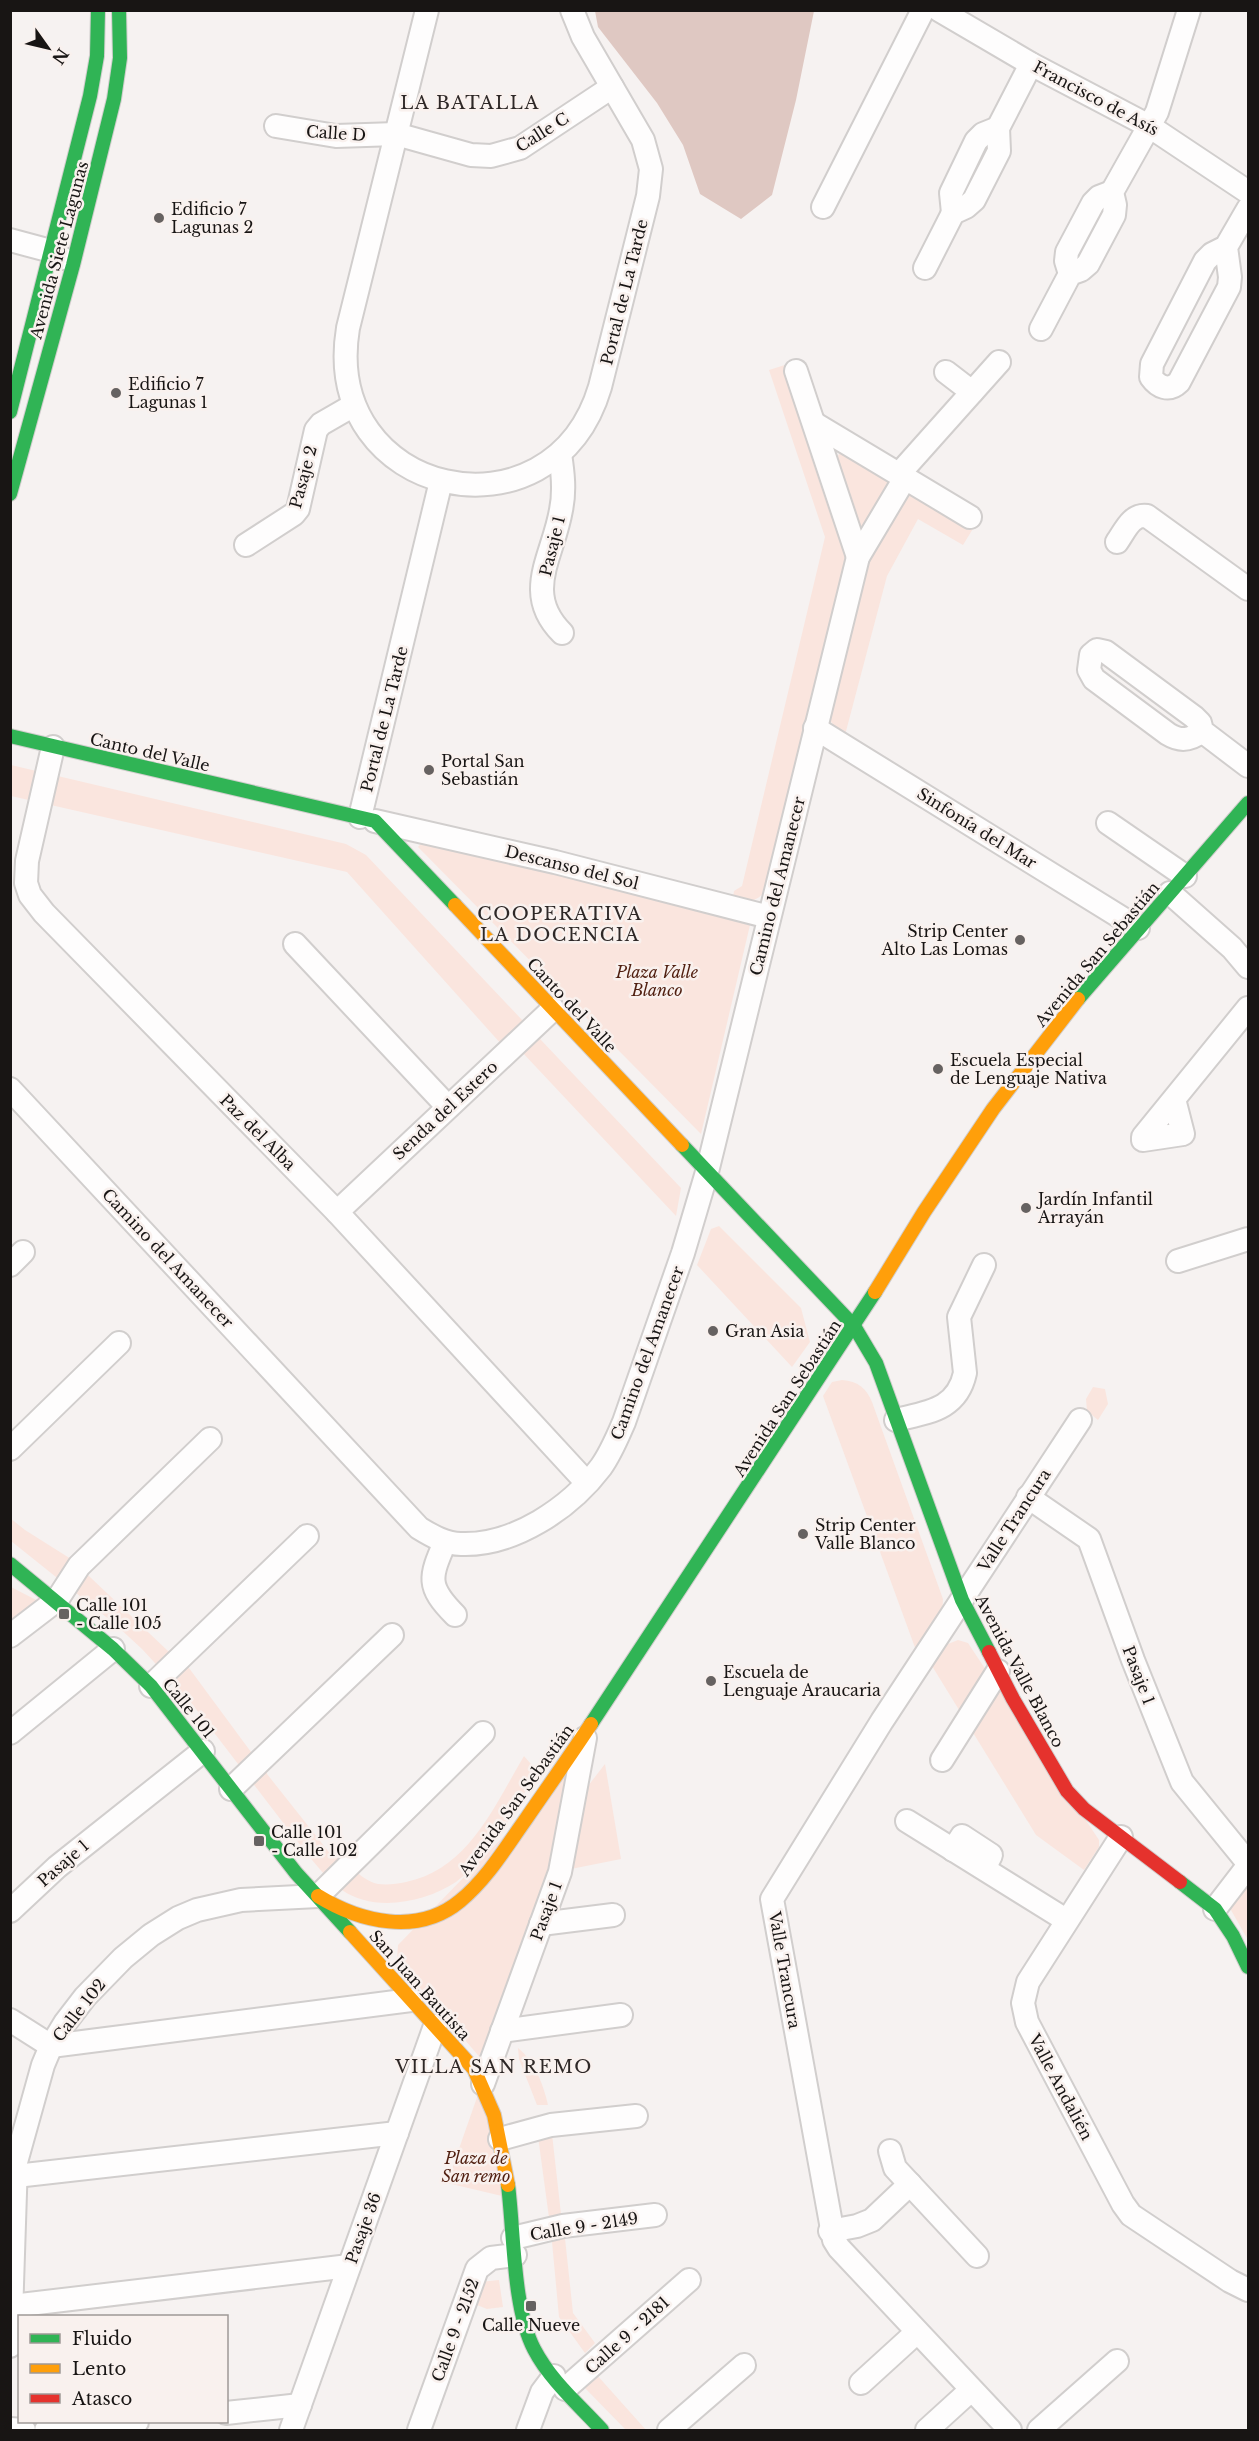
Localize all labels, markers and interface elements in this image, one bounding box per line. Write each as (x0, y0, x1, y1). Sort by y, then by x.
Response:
north arrow (18, 18, 78, 78)
text: N (48, 45, 73, 68)
street label: Francisco de Asís (1030, 56, 1162, 140)
district label: LA BATALLA (400, 92, 540, 114)
street label: Calle C (512, 108, 572, 156)
street label: Calle D (305, 121, 367, 145)
street label: Avenida Siete Lagunas (25, 159, 92, 342)
place label: Edificio 7 Lagunas 2 (171, 199, 253, 237)
marker: Edificio 7 Lagunas 2 (152, 211, 166, 225)
street label: Portal de La Tarde (596, 217, 652, 367)
place label: Edificio 7 Lagunas 1 (128, 374, 208, 412)
marker: Edificio 7 Lagunas 1 (109, 386, 123, 400)
street label: Pasaje 2 (285, 443, 321, 511)
street label: Pasaje 1 (535, 514, 569, 578)
street label: Portal de La Tarde (356, 644, 412, 794)
street label: Canto del Valle (88, 728, 212, 776)
place label: Portal San Sebastián (441, 751, 525, 789)
marker: Portal San Sebastián (422, 763, 436, 777)
street label: Sinfonía del Mar (914, 783, 1041, 873)
street label: Camino del Amanecer (745, 794, 809, 977)
street label: Descanso del Sol (503, 841, 641, 893)
street label: Avenida San Sebastián (1030, 878, 1163, 1031)
district label: COOPERATIVA LA DOCENCIA (477, 903, 643, 946)
place label: Strip Center Alto Las Lomas (881, 921, 1008, 959)
marker: Strip Center Alto Las Lomas (1013, 933, 1027, 947)
street label: Canto del Valle (523, 953, 621, 1057)
park label: Plaza Valle Blanco (615, 962, 699, 1000)
place label: Escuela Especial de Lenguaje Nativa (950, 1050, 1107, 1088)
street label: Senda del Estero (388, 1056, 502, 1164)
marker: Escuela Especial de Lenguaje Nativa (931, 1062, 945, 1076)
street label: Paz del Alba (216, 1090, 300, 1174)
street label: Camino del Amanecer (98, 1184, 238, 1332)
place label: Jardín Infantil Arrayán (1036, 1189, 1153, 1227)
marker: Jardín Infantil Arrayán (1019, 1201, 1033, 1215)
street label: Camino del Amanecer (606, 1263, 688, 1443)
street label: Avenida San Sebastián (728, 1316, 845, 1481)
place label: Gran Asia (725, 1321, 804, 1341)
marker: Gran Asia (706, 1324, 720, 1338)
street label: Valle Trancura (973, 1465, 1055, 1576)
place label: Strip Center Valle Blanco (814, 1515, 916, 1553)
marker: Strip Center Valle Blanco (796, 1527, 810, 1541)
street label: Avenida Valle Blanco (971, 1590, 1069, 1751)
place label: Calle 101 - Calle 105 (76, 1595, 162, 1633)
marker: Calle 101 - Calle 105 (57, 1607, 71, 1621)
street label: Pasaje 1 (1119, 1643, 1159, 1707)
place label: Escuela de Lenguaje Araucaria (723, 1662, 881, 1700)
street label: Calle 101 (159, 1674, 219, 1742)
marker: Escuela de Lenguaje Araucaria (704, 1674, 718, 1688)
street label: Avenida San Sebastián (454, 1720, 578, 1881)
place label: Calle 101 - Calle 102 (271, 1822, 357, 1860)
marker: Calle 101 - Calle 102 (252, 1834, 266, 1848)
street label: Pasaje 1 (33, 1835, 93, 1891)
street label: Pasaje 1 (526, 1879, 566, 1943)
street label: Valle Trancura (765, 1909, 805, 2030)
street label: San Juan Bautista (365, 1926, 475, 2044)
street label: Calle 102 (48, 1975, 110, 2045)
street label: Valle Andalién (1024, 2030, 1097, 2143)
district label: VILLA SAN REMO (394, 2056, 593, 2078)
park label: Plaza de San remo (442, 2148, 510, 2186)
street label: Pasaje 36 (341, 2190, 385, 2266)
street label: Calle 9 - 2149 (528, 2208, 640, 2244)
street label: Calle 9 - 2152 (427, 2276, 483, 2384)
street label: Calle 9 - 2181 (581, 2292, 673, 2378)
marker: Calle Nueve (524, 2299, 538, 2313)
legend (18, 2315, 228, 2423)
place label: Calle Nueve (482, 2315, 580, 2335)
text: Fluido (72, 2328, 132, 2350)
text: Lento (72, 2358, 126, 2380)
text: Atasco (71, 2388, 132, 2410)

